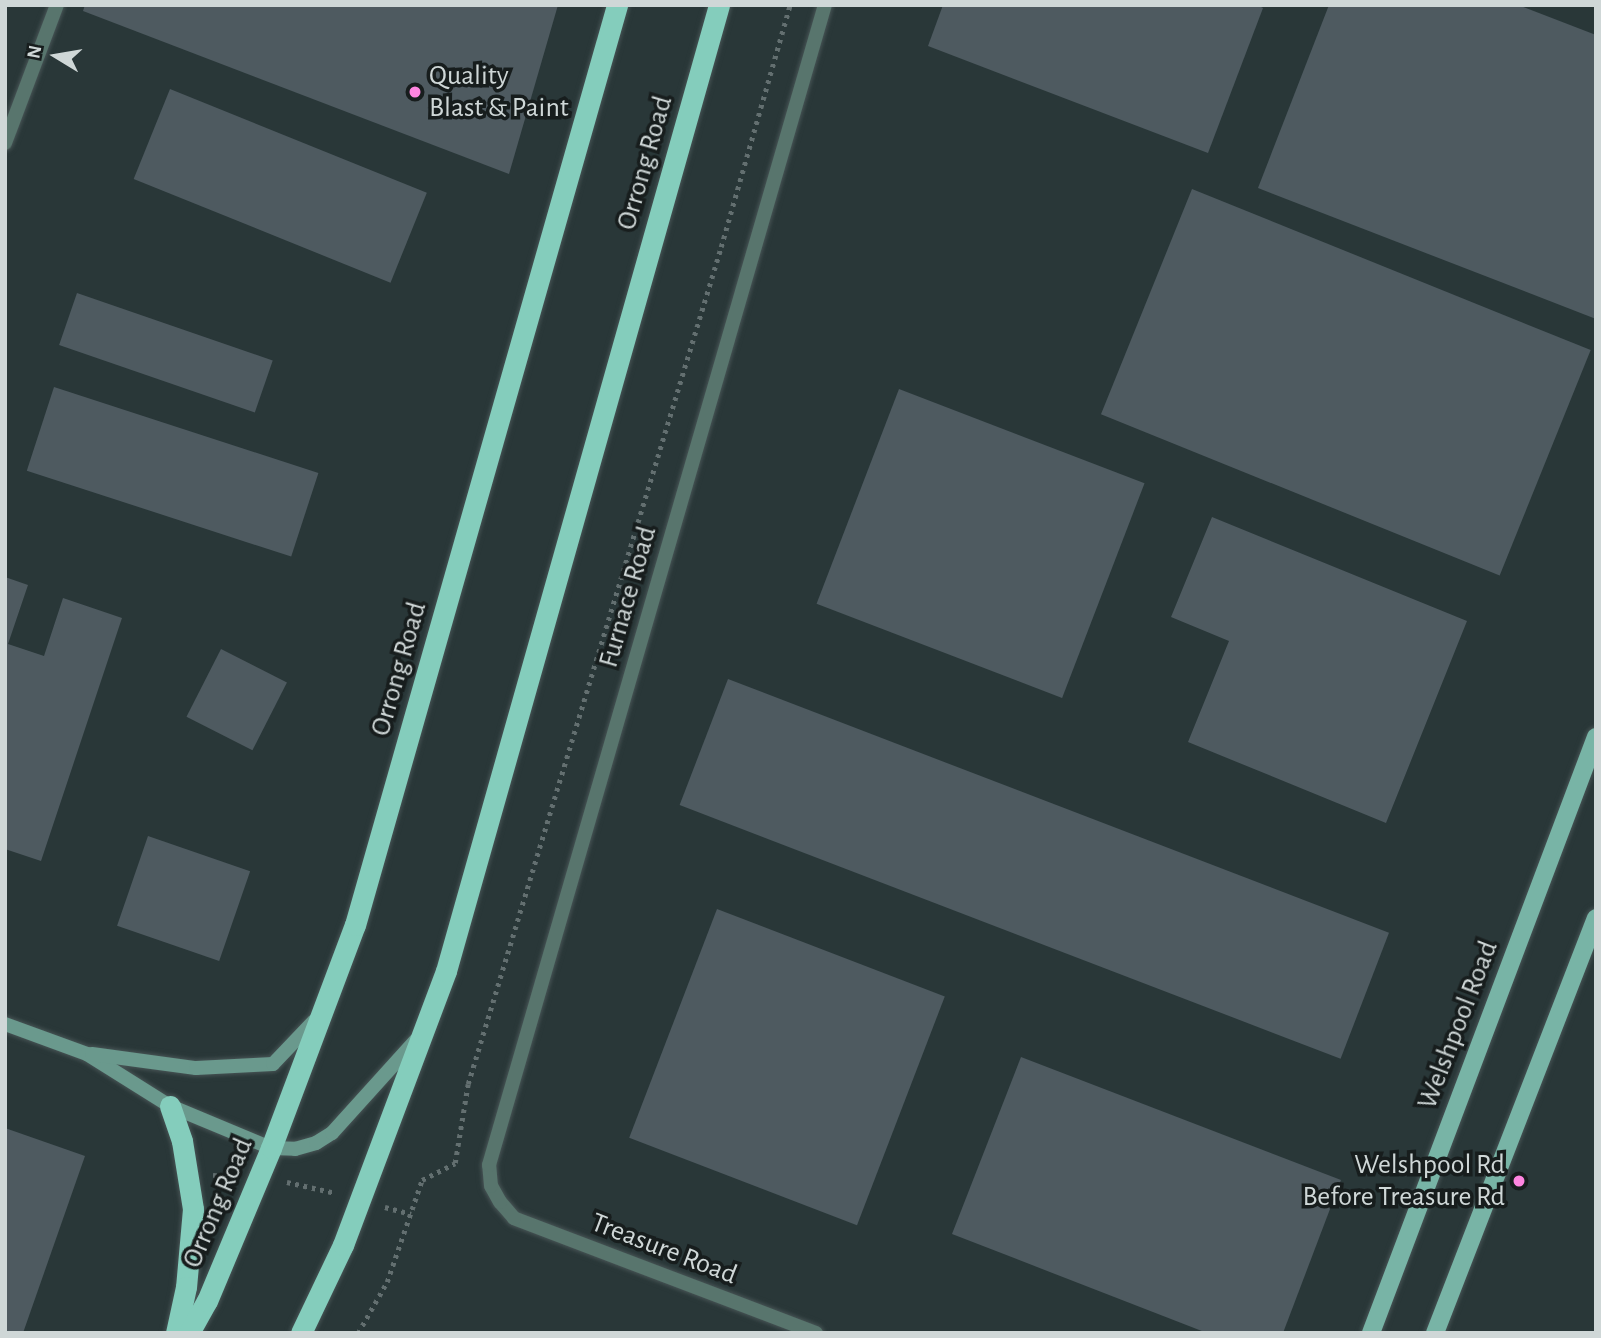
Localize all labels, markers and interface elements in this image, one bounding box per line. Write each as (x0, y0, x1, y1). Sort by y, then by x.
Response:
north arrow (21, 21, 91, 91)
text: N (24, 44, 45, 60)
place label: Quality Blast & Paint (429, 59, 569, 125)
marker: Quality Blast & Paint (407, 84, 423, 100)
street label: Orrong Road (610, 92, 680, 234)
street label: Furnace Road (592, 523, 664, 671)
street label: Orrong Road (364, 598, 434, 740)
street label: Welshpool Road (1411, 936, 1505, 1114)
street label: Orrong Road (176, 1133, 260, 1273)
place label: Welshpool Rd Before Treasure Rd (1303, 1148, 1505, 1214)
marker: Welshpool Rd Before Treasure Rd (1511, 1173, 1527, 1189)
street label: Treasure Road (586, 1206, 742, 1292)

